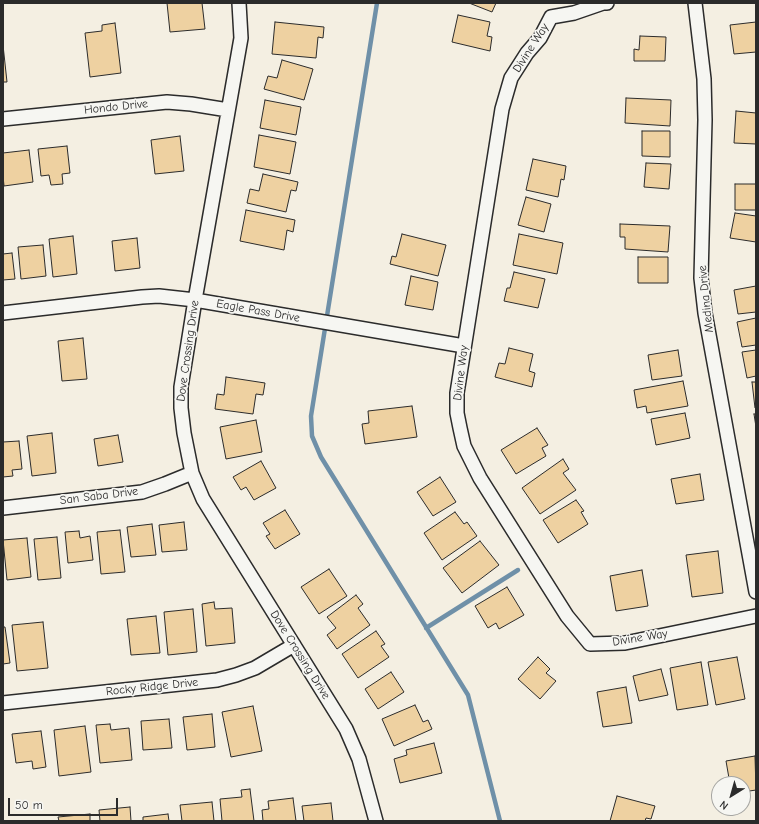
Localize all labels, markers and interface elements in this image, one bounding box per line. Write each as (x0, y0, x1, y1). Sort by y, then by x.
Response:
street label: Divine Way (510, 21, 552, 75)
street label: Hondo Drive (83, 96, 149, 118)
street label: Medina Drive (695, 265, 717, 333)
street label: Eagle Pass Drive (215, 297, 301, 325)
street label: Dove Crossing Drive (174, 299, 202, 403)
street label: Divine Way (450, 344, 472, 402)
street label: San Saba Drive (59, 484, 139, 508)
street label: Dove Crossing Drive (267, 608, 333, 702)
street label: Divine Way (611, 627, 669, 649)
street label: Rocky Ridge Drive (105, 675, 199, 699)
north arrow (711, 776, 751, 816)
scale bar (10, 790, 120, 816)
text: 50 m (15, 798, 43, 812)
text: N (717, 798, 731, 813)

